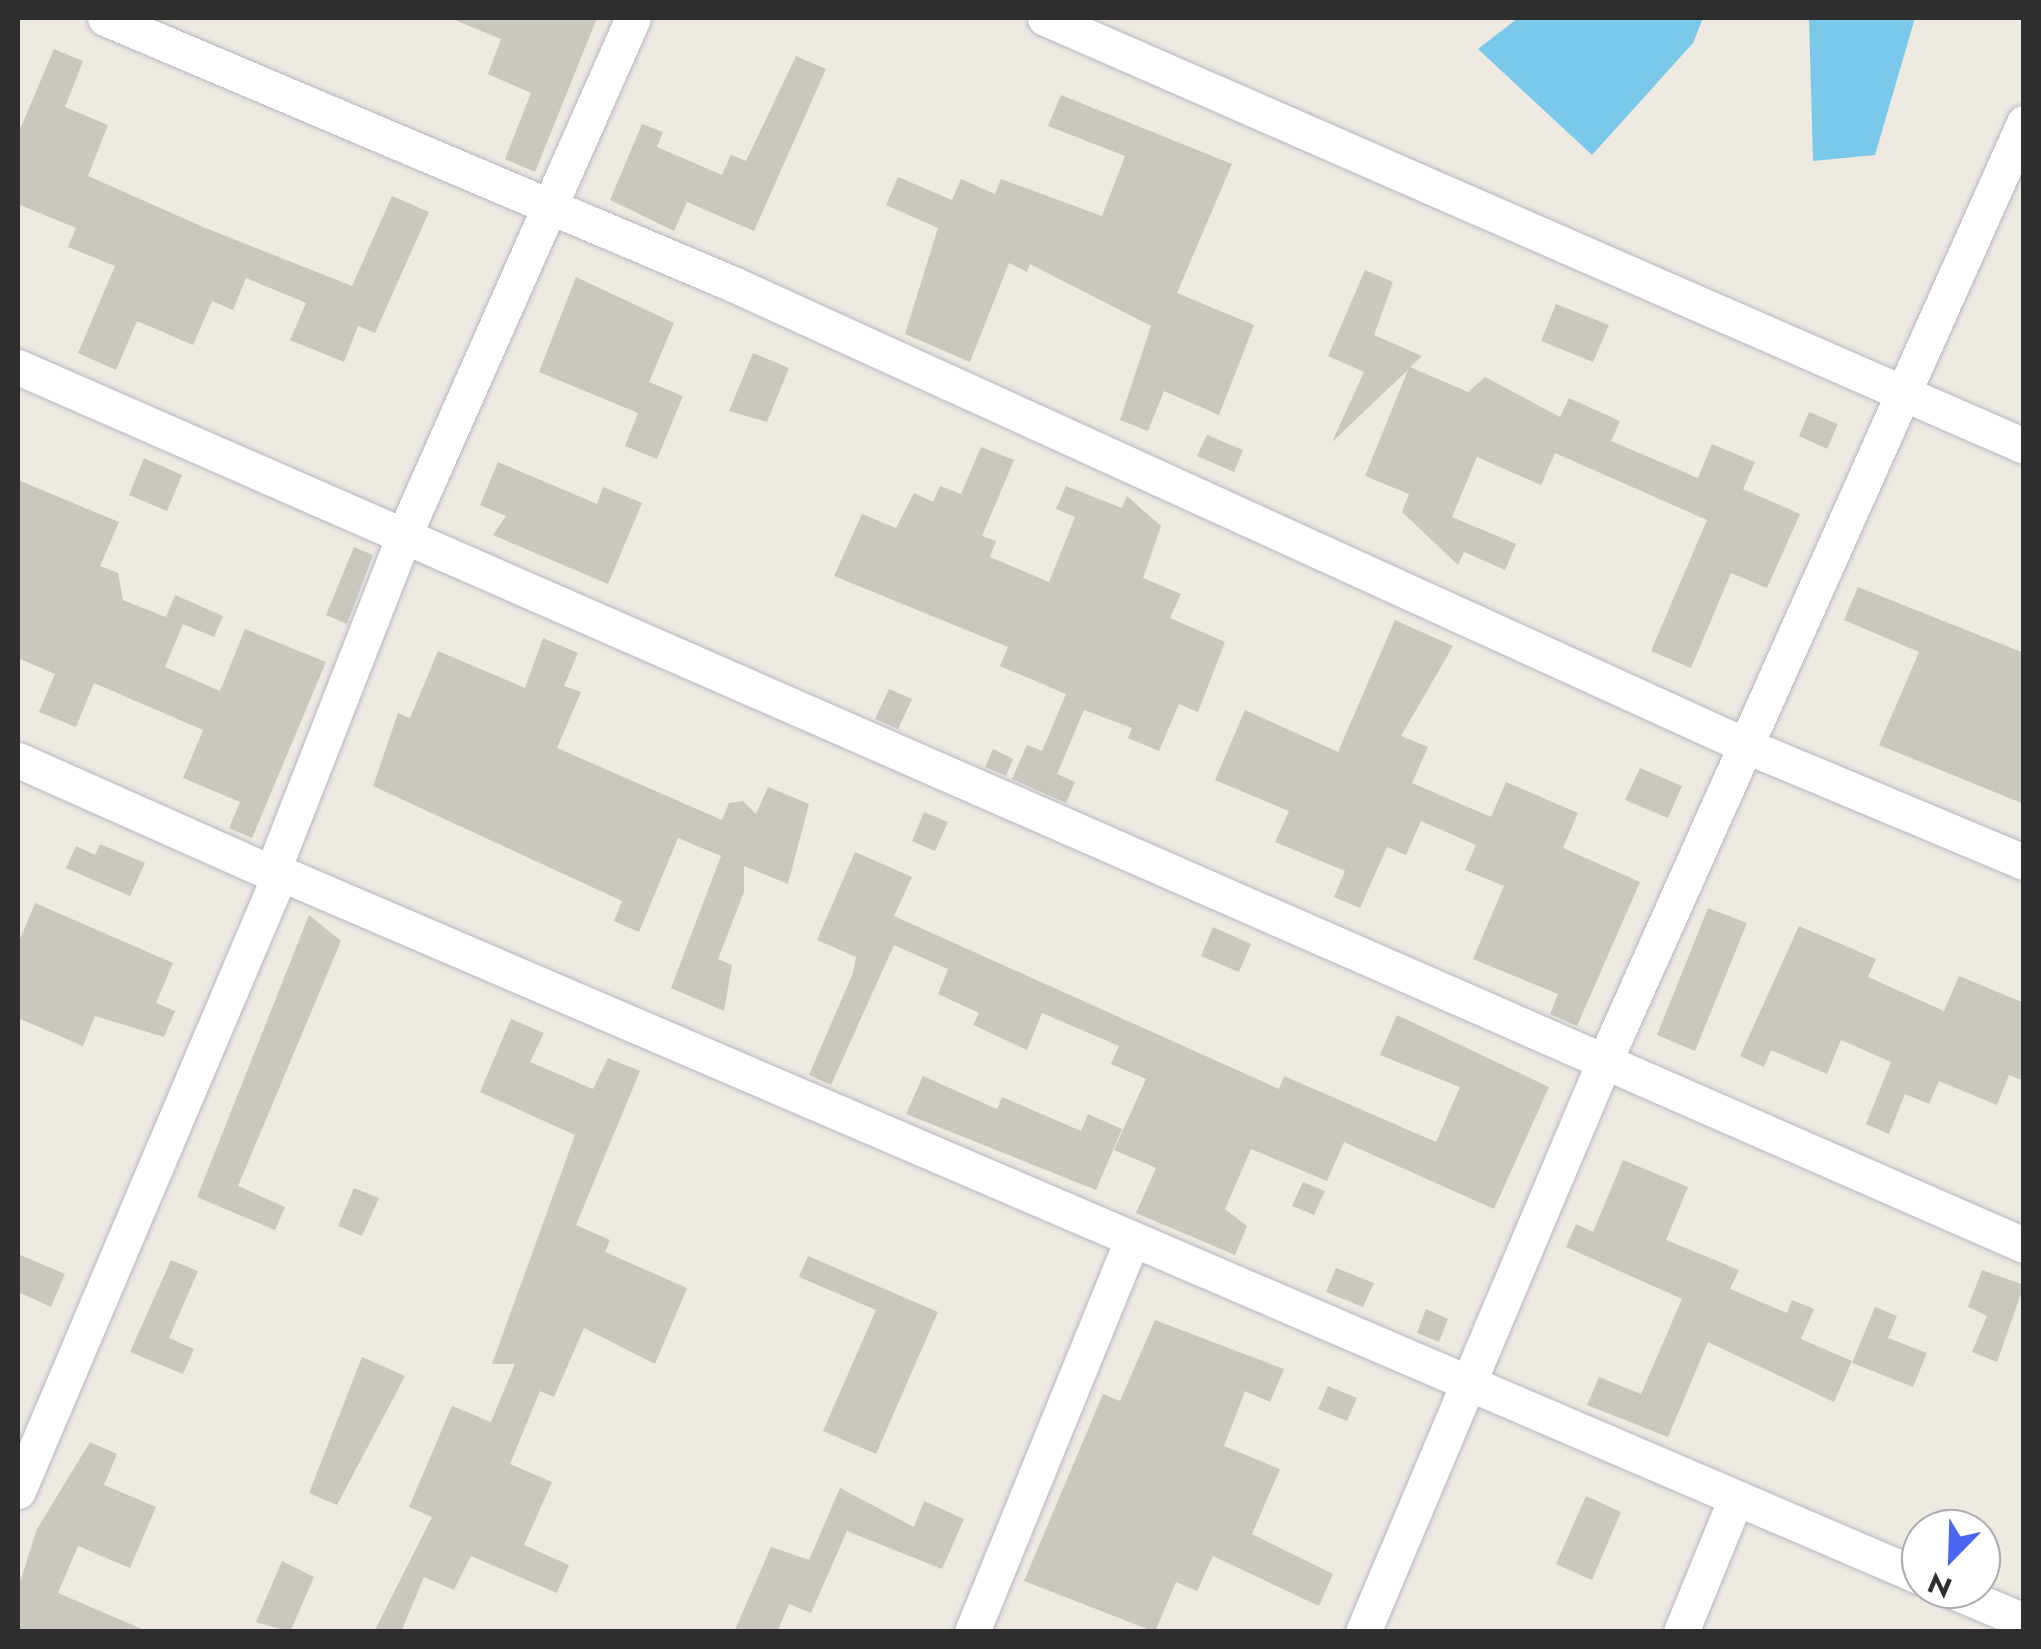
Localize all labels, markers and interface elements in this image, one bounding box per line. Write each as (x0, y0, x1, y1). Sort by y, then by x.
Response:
north arrow (1901, 1509, 2001, 1609)
text: N (1922, 1562, 1958, 1608)

